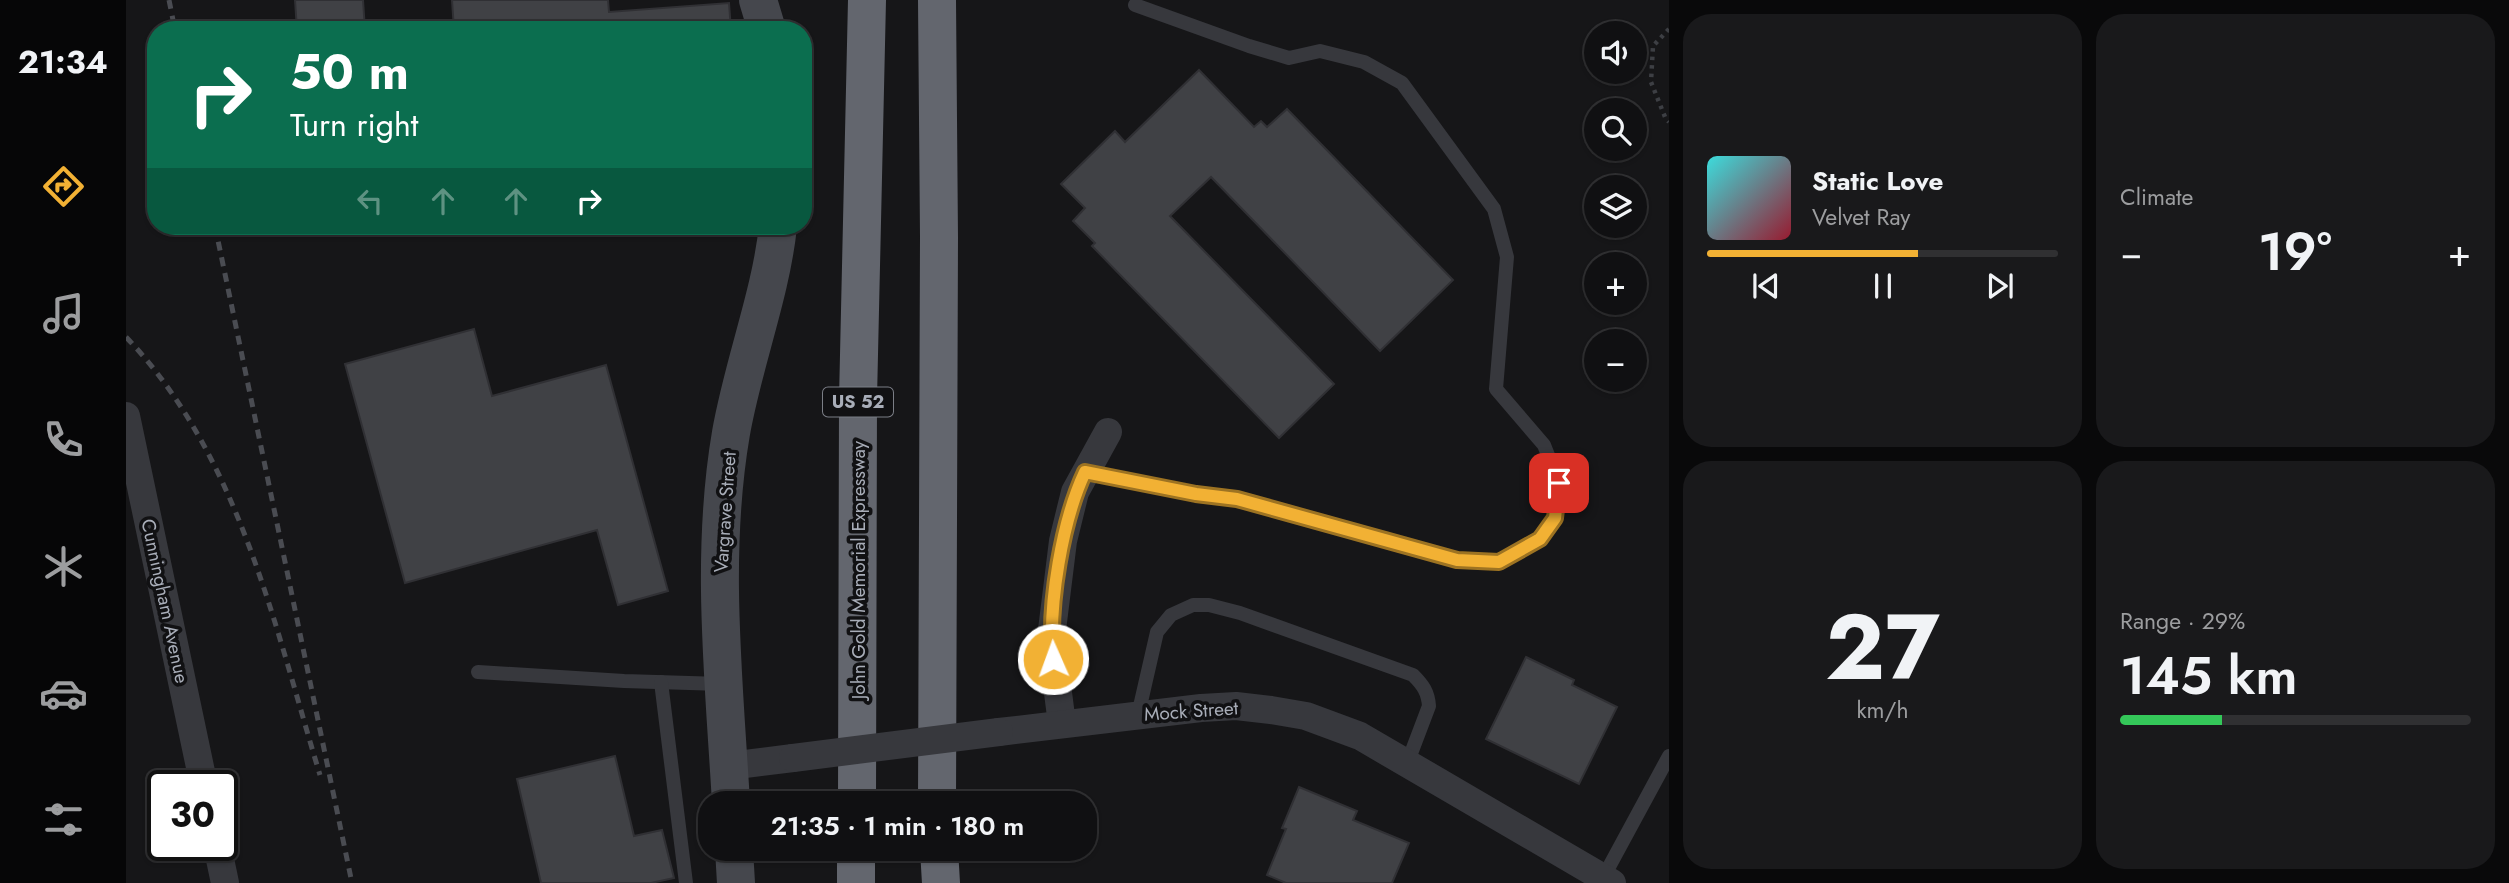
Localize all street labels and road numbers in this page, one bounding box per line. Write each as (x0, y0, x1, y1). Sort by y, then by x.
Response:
road number: US 52 (823, 388, 893, 416)
street label: John Gold Memorial Expressway (845, 440, 872, 702)
street label: Vargrave Street (707, 450, 743, 573)
street label: Cunningham Avenue (134, 516, 196, 686)
street label: Mock Street (1143, 694, 1239, 728)

